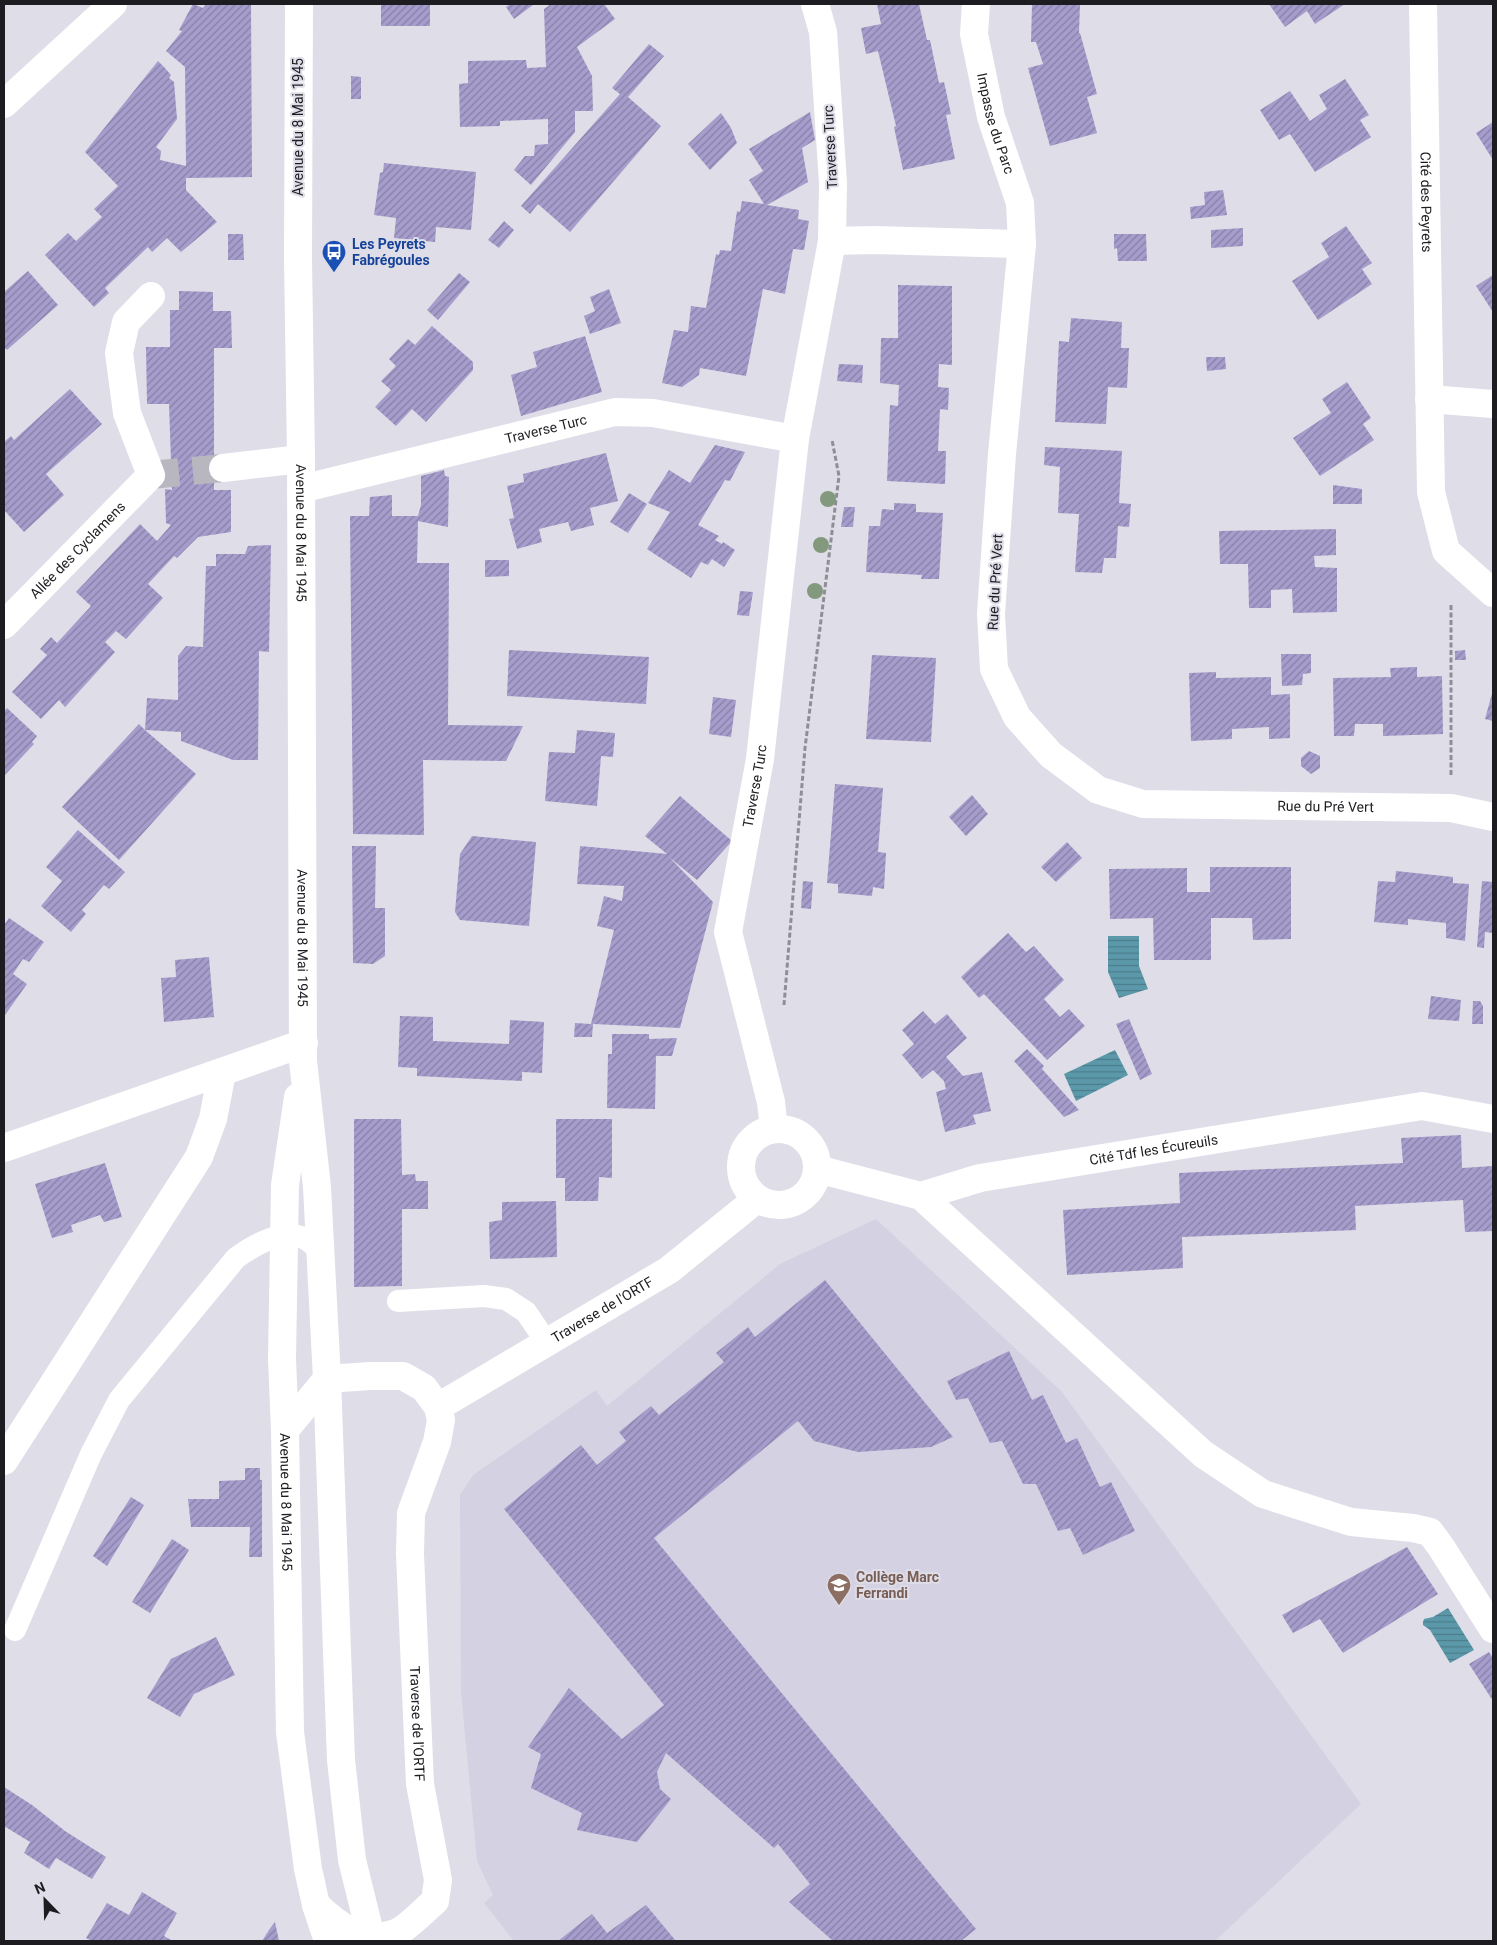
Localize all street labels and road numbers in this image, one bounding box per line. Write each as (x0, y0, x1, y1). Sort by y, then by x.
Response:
street label: Avenue du 8 Mai 1945 (290, 58, 306, 196)
street label: Impasse du Parc (974, 71, 1018, 176)
street label: Traverse Turc (820, 105, 840, 189)
street label: Cité des Peyrets (1417, 151, 1435, 252)
street label: Traverse Turc (503, 411, 588, 447)
street label: Avenue du 8 Mai 1945 (293, 464, 309, 602)
street label: Allée des Cyclamens (27, 498, 128, 602)
street label: Rue du Pré Vert (984, 533, 1006, 631)
street label: Traverse Turc (740, 744, 770, 829)
street label: Rue du Pré Vert (1277, 798, 1374, 815)
street label: Avenue du 8 Mai 1945 (294, 869, 311, 1007)
street label: Cité Tdf les Écureuils (1088, 1131, 1219, 1168)
street label: Traverse de l'ORTF (549, 1273, 656, 1346)
street label: Avenue du 8 Mai 1945 (277, 1433, 295, 1571)
street label: Traverse de l'ORTF (407, 1666, 428, 1782)

